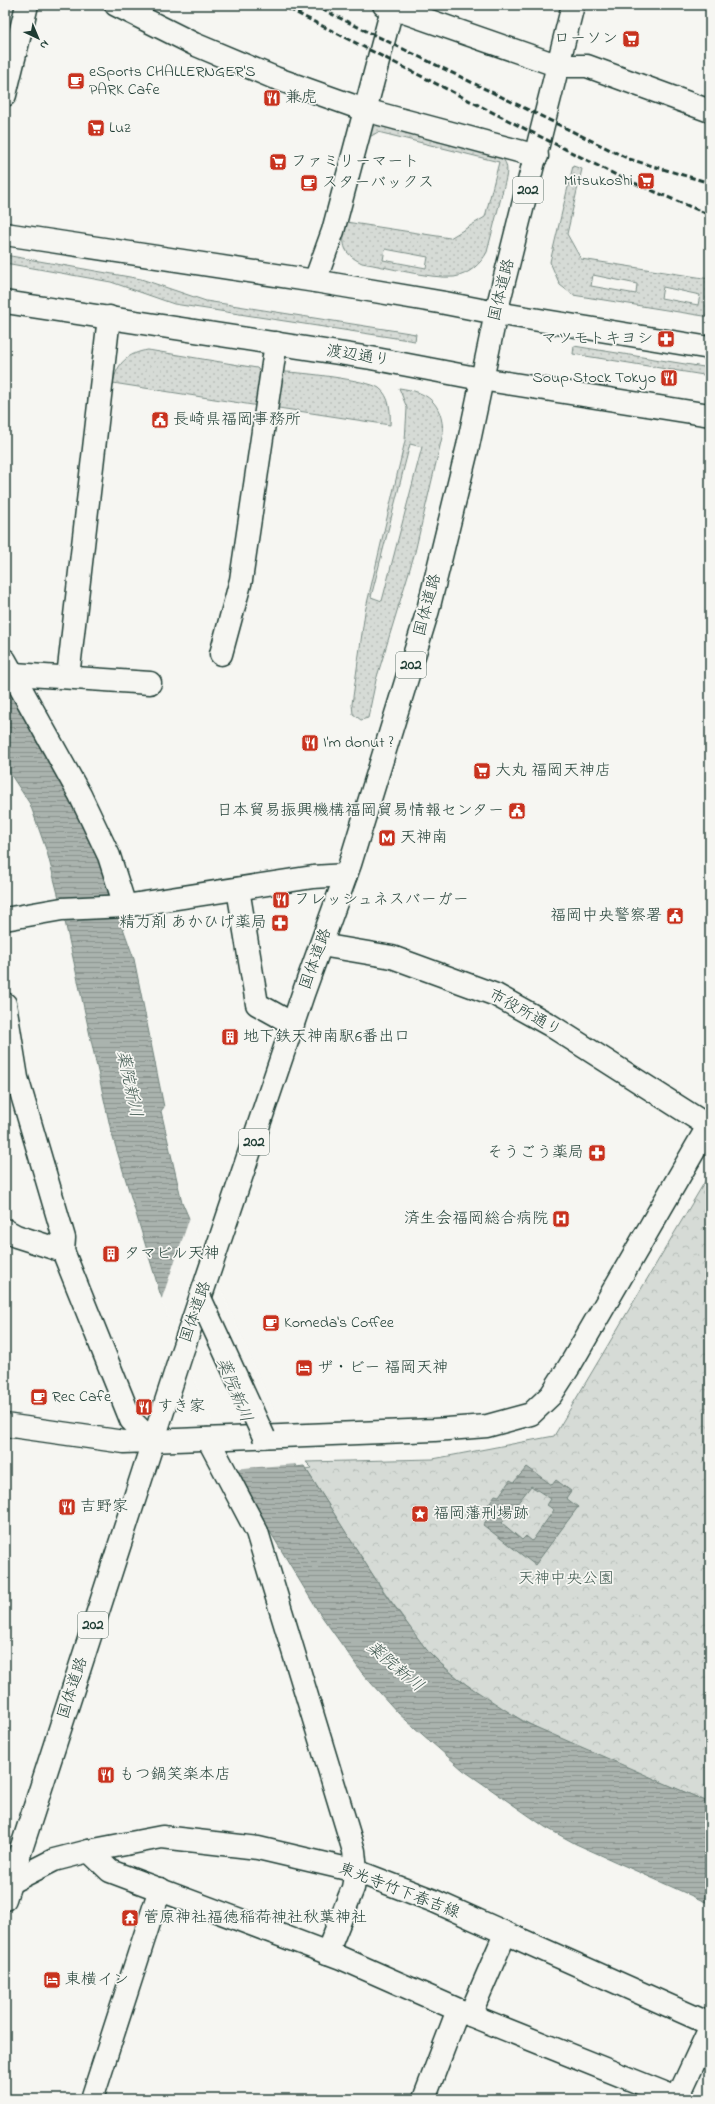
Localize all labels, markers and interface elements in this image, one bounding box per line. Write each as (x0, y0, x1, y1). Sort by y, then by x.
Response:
north arrow (18, 18, 58, 58)
place label: ローソン (554, 27, 618, 51)
supermarket icon: ローソン (621, 29, 641, 49)
text: N (36, 36, 52, 53)
place label: eSports CHALLERNGER'S PARK Cafe (89, 60, 256, 102)
cafe icon: eSports CHALLERNGER'S PARK Cafe (66, 71, 86, 91)
place label: 兼虎 (285, 86, 317, 110)
restaurant icon: 兼虎 (262, 88, 282, 108)
place label: Luz (109, 116, 131, 140)
supermarket icon: Luz (86, 118, 106, 138)
place label: ファミリーマート (291, 150, 419, 174)
supermarket icon: ファミリーマート (268, 152, 288, 172)
place label: Mitsukoshi (564, 169, 633, 193)
place label: スターバックス (322, 171, 434, 195)
supermarket icon: Mitsukoshi (636, 171, 656, 191)
cafe icon: スターバックス (299, 173, 319, 193)
road number: 202 (513, 177, 543, 203)
street label: 国体道路 (483, 256, 521, 324)
place label: マツモトキヨシ (541, 327, 653, 351)
pharmacy icon: マツモトキヨシ (656, 329, 676, 349)
street label: 渡辺通り (325, 339, 391, 373)
place label: Soup Stock Tokyo (532, 366, 656, 390)
restaurant icon: Soup Stock Tokyo (659, 368, 679, 388)
place label: 長崎県福岡事務所 (173, 408, 301, 432)
public building icon: 長崎県福岡事務所 (150, 410, 170, 430)
street label: 国体道路 (408, 571, 448, 639)
road number: 202 (396, 652, 426, 678)
place label: I'm donut ? (323, 731, 394, 755)
restaurant icon: I'm donut ? (300, 733, 320, 753)
place label: 大丸 福岡天神店 (495, 759, 611, 783)
supermarket icon: 大丸 福岡天神店 (472, 761, 492, 781)
place label: 日本貿易振興機構福岡貿易情報センター (217, 799, 504, 823)
public building icon: 日本貿易振興機構福岡貿易情報センター (507, 801, 527, 821)
place label: 天神南 (400, 826, 448, 850)
metro station icon: 天神南 (377, 828, 397, 848)
place label: フレッシュネスバーガー (294, 888, 469, 912)
restaurant icon: フレッシュネスバーガー (271, 890, 291, 910)
place label: 福岡中央警察署 (550, 904, 662, 928)
public building icon: 福岡中央警察署 (665, 906, 685, 926)
place label: 精力剤 あかひげ薬局 (119, 911, 267, 935)
pharmacy icon: 精力剤 あかひげ薬局 (270, 913, 290, 933)
street label: 国体道路 (294, 925, 338, 993)
street label: 市役所通り (484, 983, 566, 1043)
place label: 地下鉄天神南駅6番出口 (243, 1025, 410, 1049)
building icon: 地下鉄天神南駅6番出口 (220, 1027, 240, 1047)
water label: 薬院新川 (110, 1048, 148, 1120)
road number: 202 (239, 1129, 269, 1155)
place label: そうごう薬局 (487, 1141, 584, 1165)
pharmacy icon: そうごう薬局 (587, 1143, 607, 1163)
place label: 済生会福岡総合病院 (404, 1207, 548, 1231)
hospital icon: 済生会福岡総合病院 (551, 1209, 571, 1229)
place label: タマビル天神 (124, 1242, 220, 1266)
building icon: タマビル天神 (101, 1244, 121, 1264)
street label: 国体道路 (174, 1278, 218, 1346)
place label: Komeda's Coffee (284, 1311, 395, 1335)
cafe icon: Komeda's Coffee (261, 1313, 281, 1333)
water label: 薬院新川 (210, 1354, 258, 1426)
place label: ザ・ビー 福岡天神 (317, 1356, 448, 1380)
hotel icon: ザ・ビー 福岡天神 (294, 1358, 314, 1378)
place label: Rec Cafe (52, 1385, 112, 1409)
cafe icon: Rec Cafe (29, 1387, 49, 1407)
place label: すき家 (157, 1395, 205, 1419)
restaurant icon: すき家 (134, 1397, 154, 1417)
place label: 吉野家 (80, 1495, 128, 1519)
restaurant icon: 吉野家 (57, 1497, 77, 1517)
place label: 福岡藩刑場跡 (433, 1502, 529, 1526)
place icon: 福岡藩刑場跡 (410, 1504, 430, 1524)
park label: 天神中央公園 (518, 1567, 614, 1591)
road number: 202 (78, 1612, 108, 1638)
water label: 薬院新川 (361, 1636, 429, 1698)
street label: 国体道路 (52, 1654, 94, 1722)
place label: もつ鍋笑楽本店 (119, 1763, 231, 1787)
restaurant icon: もつ鍋笑楽本店 (96, 1765, 116, 1785)
street label: 東光寺竹下春吉線 (335, 1857, 463, 1925)
place label: 菅原神社福徳稲荷神社秋葉神社 (143, 1906, 367, 1930)
temple icon: 菅原神社福徳稲荷神社秋葉神社 (120, 1908, 140, 1928)
place label: 東横イン (65, 1968, 129, 1992)
hotel icon: 東横イン (42, 1970, 62, 1990)

